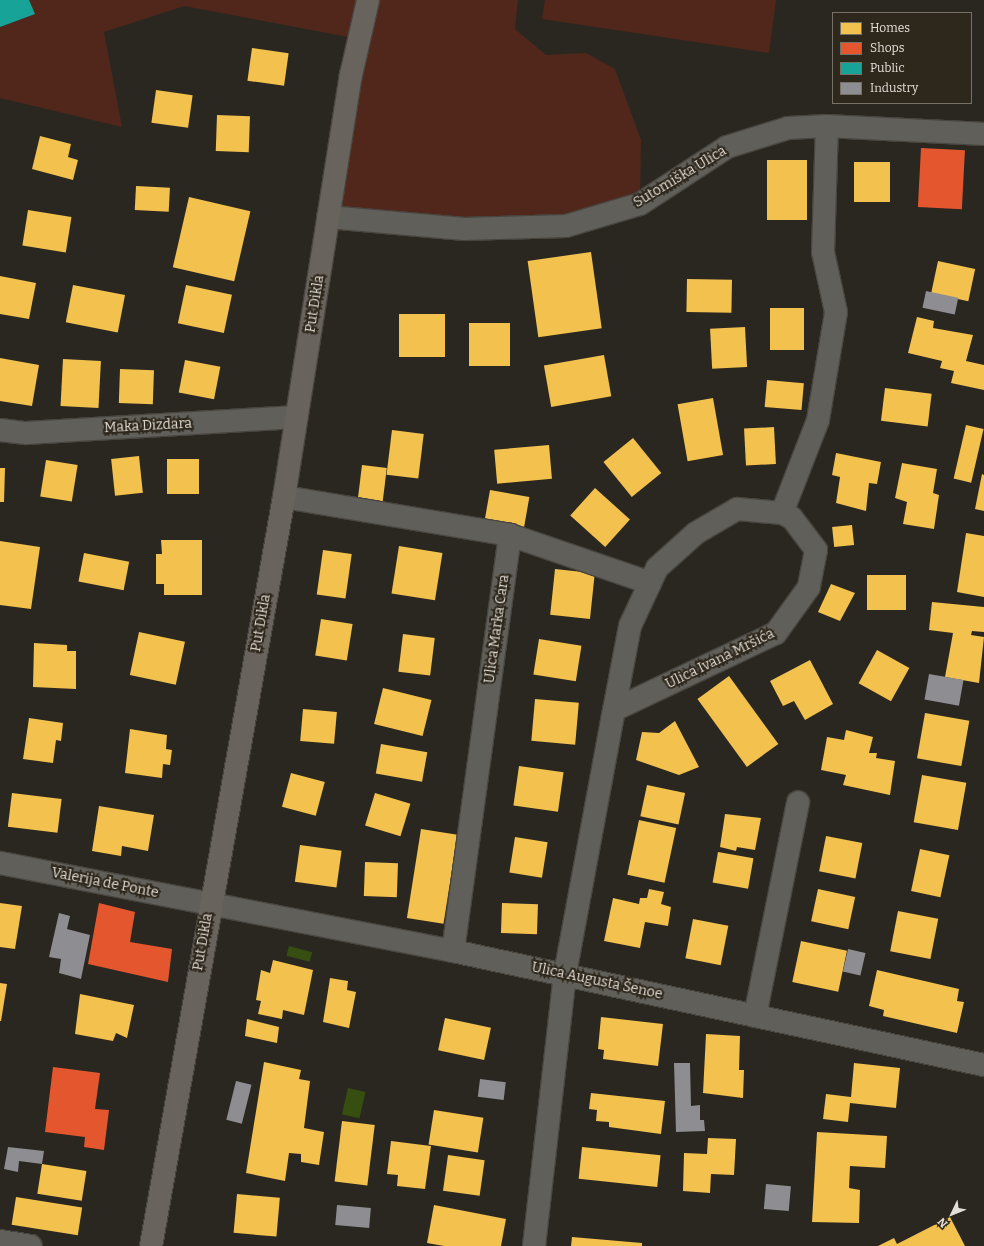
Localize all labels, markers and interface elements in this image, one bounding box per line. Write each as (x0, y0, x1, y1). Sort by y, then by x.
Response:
legend (832, 12, 972, 104)
text: Homes (870, 21, 910, 35)
text: Shops (870, 41, 904, 55)
text: Public (870, 61, 905, 75)
text: Industry (870, 81, 918, 95)
street label: Sutomiška Ulica (630, 143, 730, 211)
street label: Put Dikla (302, 274, 328, 334)
street label: Maka Dizdara (104, 415, 192, 437)
street label: Ulica Marka Cara (481, 573, 513, 685)
street label: Put Dikla (248, 593, 274, 653)
street label: Ulica Ivana Mršića (663, 625, 777, 693)
street label: Valerija de Ponte (50, 864, 160, 902)
street label: Put Dikla (190, 912, 216, 972)
street label: Ulica Augusta Šenoe (530, 959, 664, 1003)
north arrow (932, 1194, 972, 1234)
text: N (935, 1215, 951, 1230)

